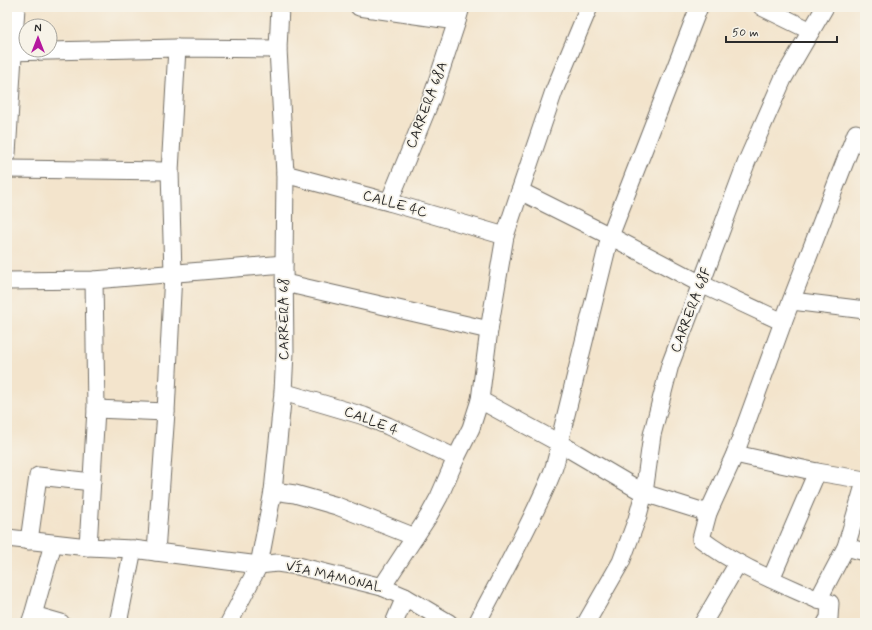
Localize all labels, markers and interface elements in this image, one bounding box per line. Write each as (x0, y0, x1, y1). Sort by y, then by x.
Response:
north arrow (18, 18, 58, 58)
scale bar (726, 18, 837, 44)
text: N (34, 22, 42, 36)
text: 50 m (732, 25, 759, 41)
street label: CARRERA 68A (402, 59, 452, 151)
street label: CALLE 4C (361, 186, 430, 222)
street label: CARRERA 68F (666, 265, 716, 355)
street label: CARRERA 68 (275, 278, 293, 360)
street label: CALLE 4 (341, 402, 401, 440)
street label: VÍA MAMONAL (284, 557, 384, 597)

